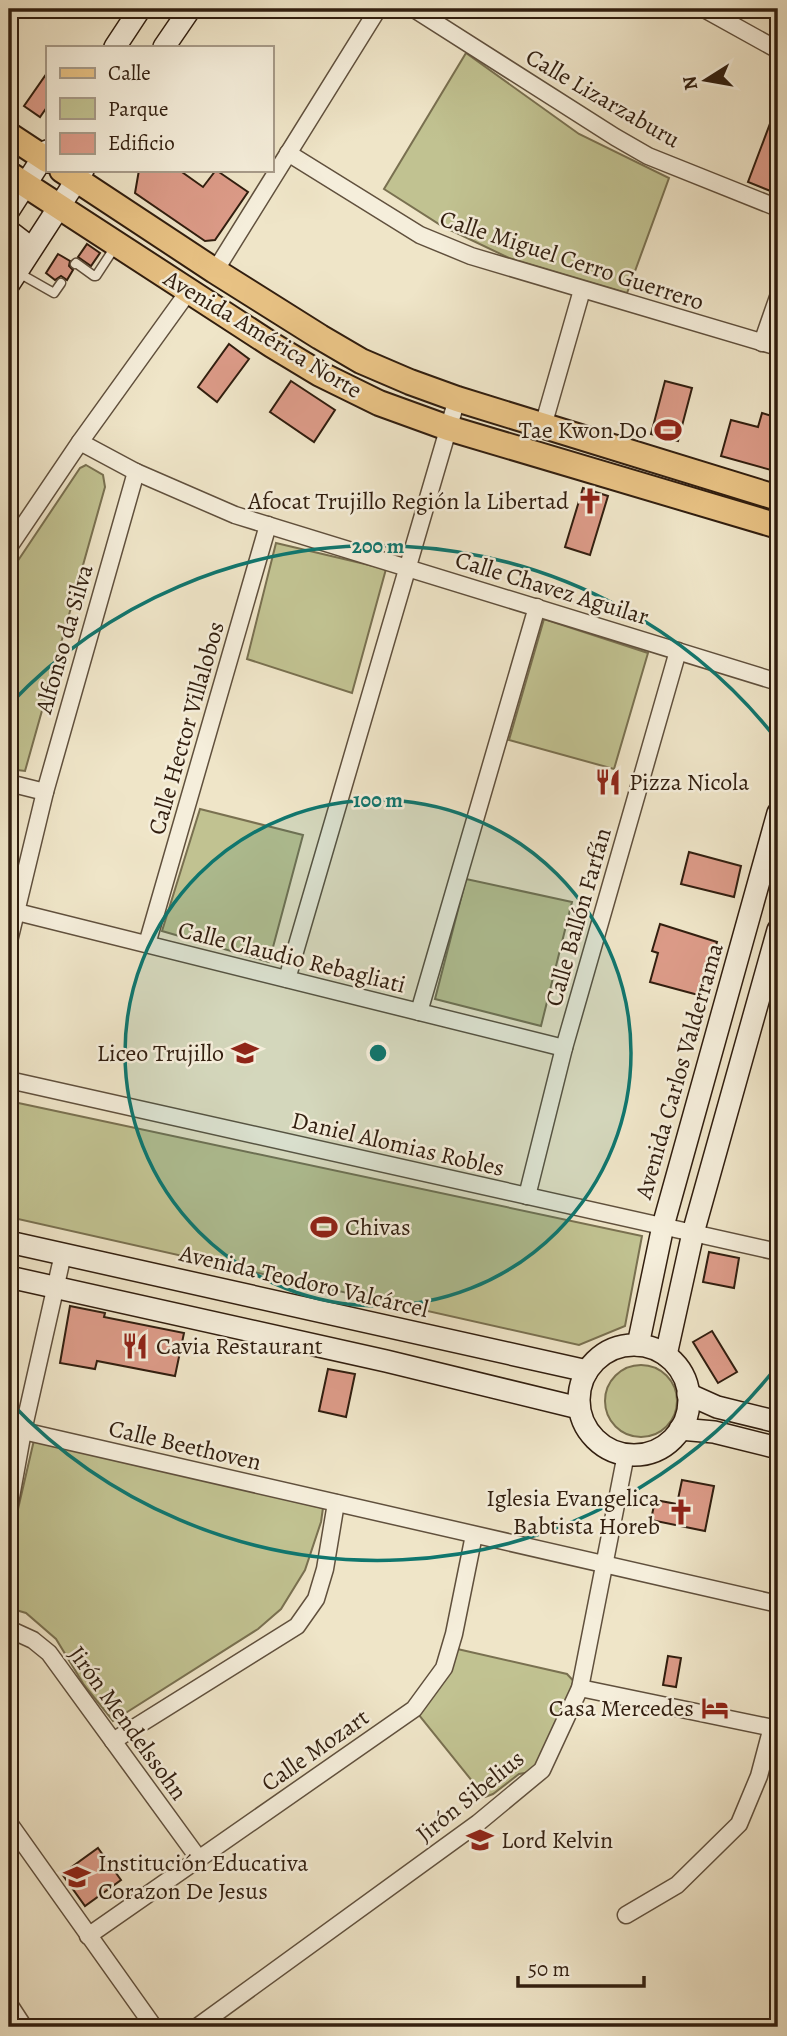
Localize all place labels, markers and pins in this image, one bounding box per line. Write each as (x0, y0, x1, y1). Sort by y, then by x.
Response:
place label: Tae Kwon Do (519, 414, 647, 446)
sports icon: Tae Kwon Do (653, 415, 683, 445)
place label: Afocat Trujillo Región la Libertad (247, 485, 569, 517)
church icon: Afocat Trujillo Región la Libertad (575, 486, 605, 516)
place label: Pizza Nicola (629, 766, 750, 798)
restaurant icon: Pizza Nicola (593, 767, 623, 797)
place label: Liceo Trujillo (97, 1037, 224, 1069)
school or university icon: Liceo Trujillo (230, 1038, 260, 1068)
centre of rings (366, 1041, 390, 1065)
place label: Chivas (345, 1211, 411, 1243)
sports icon: Chivas (309, 1212, 339, 1242)
place label: Cavia Restaurant (156, 1330, 323, 1362)
restaurant icon: Cavia Restaurant (120, 1331, 150, 1361)
place label: Iglesia Evangelica Babtista Horeb (486, 1482, 661, 1542)
church icon: Iglesia Evangelica Babtista Horeb (666, 1497, 696, 1527)
place label: Casa Mercedes (549, 1692, 694, 1724)
hotel icon: Casa Mercedes (700, 1693, 730, 1723)
place label: Lord Kelvin (501, 1824, 613, 1856)
school or university icon: Lord Kelvin (465, 1825, 495, 1855)
place label: Institución Educativa Corazon De Jesus (98, 1847, 309, 1907)
school or university icon: Institución Educativa Corazon De Jesus (62, 1862, 92, 1892)

